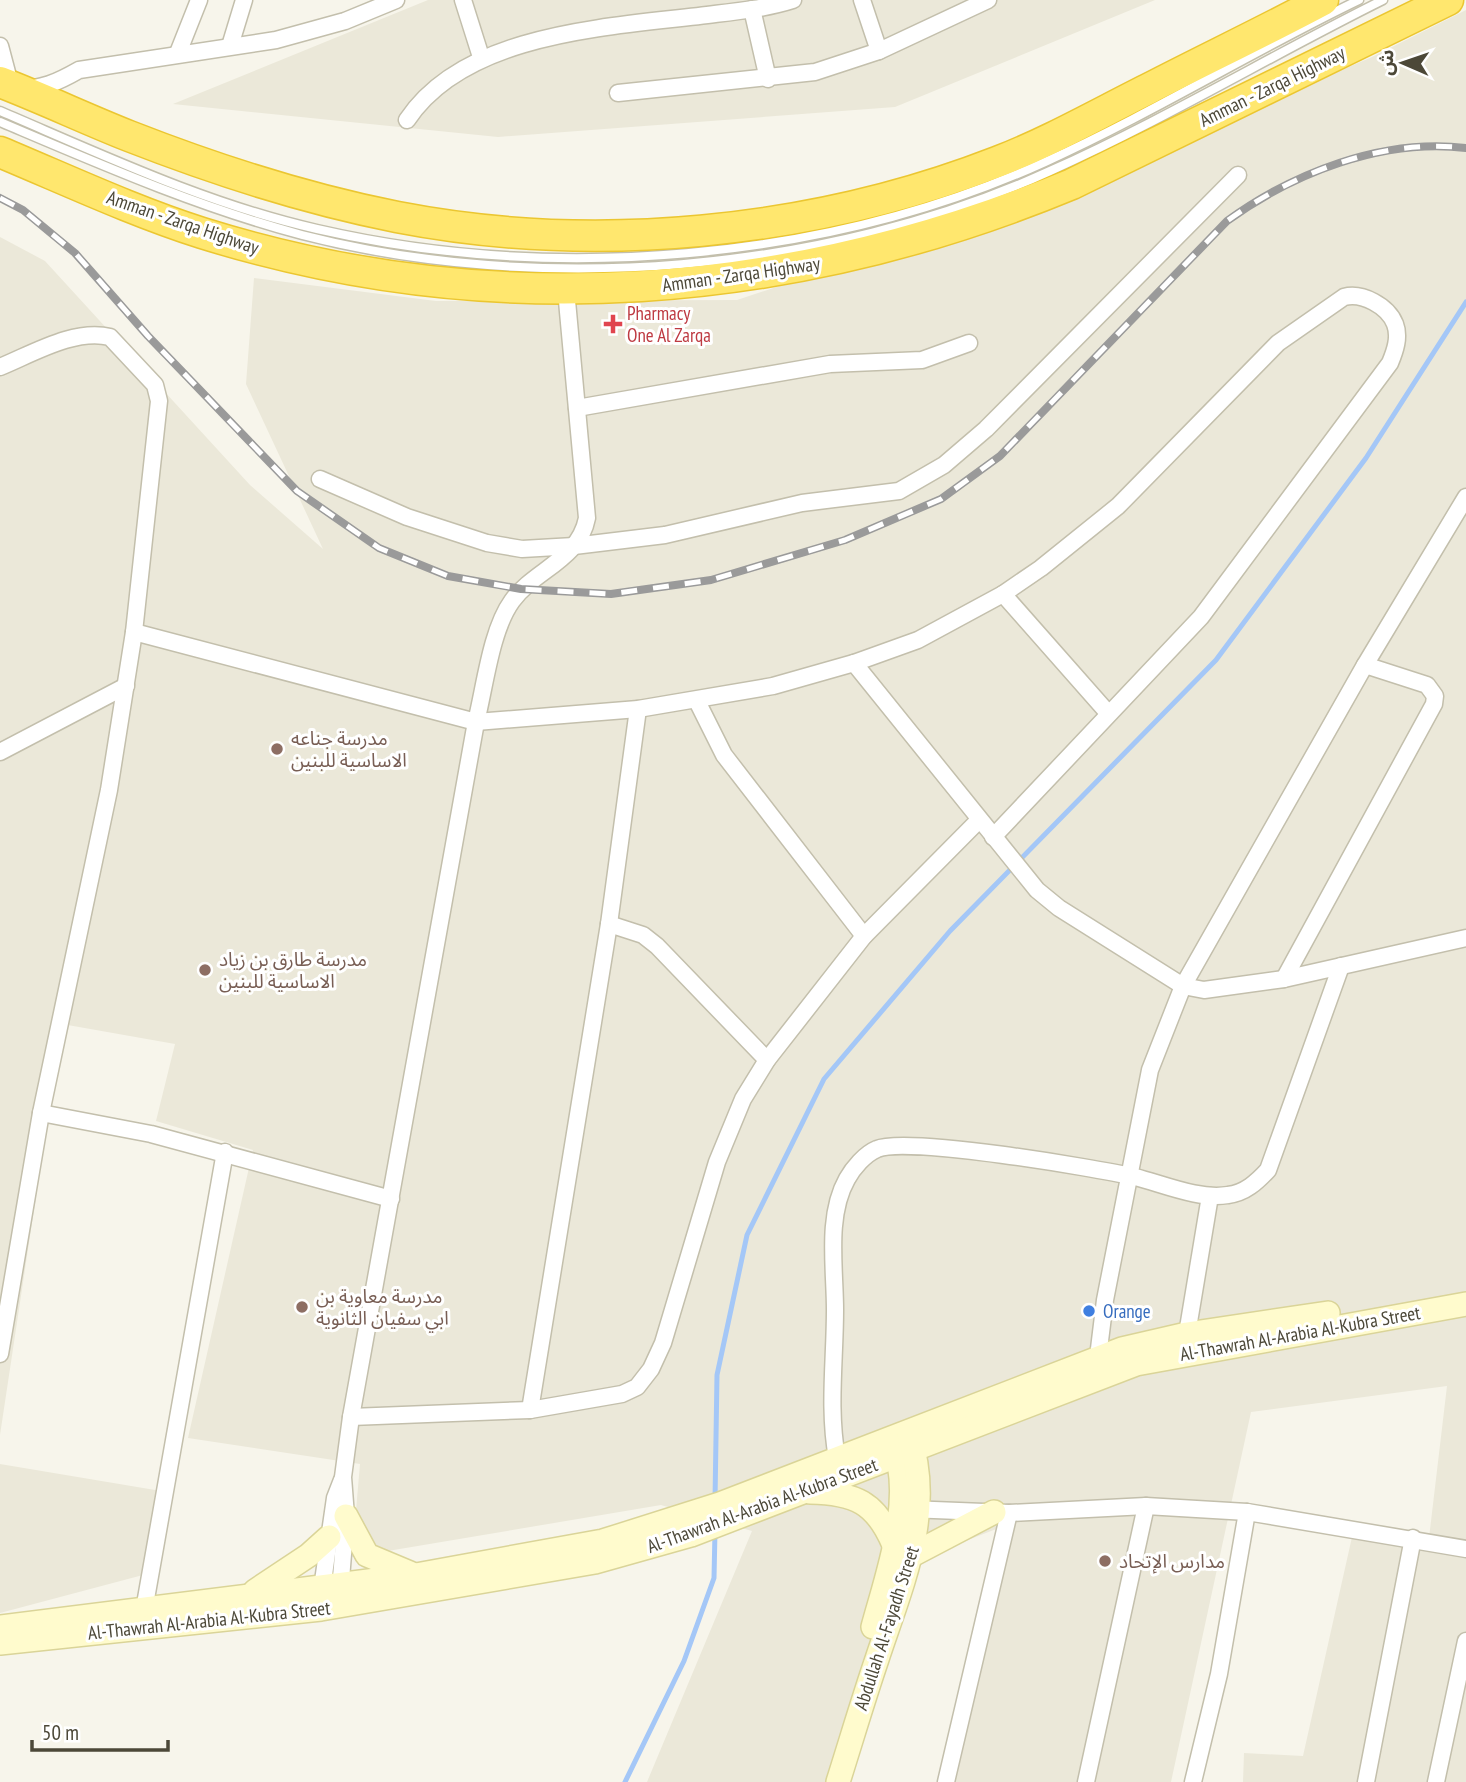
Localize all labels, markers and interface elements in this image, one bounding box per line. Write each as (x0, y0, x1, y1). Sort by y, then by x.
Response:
north arrow (1368, 28, 1438, 98)
street label: Amman - Zarqa Highway (1195, 40, 1349, 132)
text: ش (1374, 49, 1398, 76)
street label: Amman - Zarqa Highway (104, 185, 263, 260)
street label: Amman - Zarqa Highway (661, 251, 822, 297)
place label: Pharmacy One Al Zarqa (627, 301, 711, 347)
marker: Pharmacy One Al Zarqa (605, 316, 621, 332)
place label: مدرسة جناعه الاساسية للبنين (291, 726, 407, 772)
marker: مدرسة جناعه الاساسية للبنين (269, 741, 285, 757)
place label: مدرسة طارق بن زياد الاساسية للبنين (219, 947, 367, 993)
marker: مدرسة طارق بن زياد الاساسية للبنين (197, 962, 213, 978)
place label: مدرسة معاوية بن ابي سفيان الثانوية (316, 1284, 449, 1333)
marker: مدرسة معاوية بن ابي سفيان الثانوية (294, 1299, 310, 1315)
place label: Orange (1103, 1299, 1151, 1323)
street label: Al-Thawrah Al-Arabia Al-Kubra Street (1178, 1300, 1423, 1366)
marker: Orange (1081, 1303, 1097, 1319)
street label: Al-Thawrah Al-Arabia Al-Kubra Street (643, 1452, 881, 1558)
street label: Abdullah Al-Fayadh Street (848, 1542, 924, 1713)
place label: مدارس الإتحاد (1119, 1549, 1225, 1574)
marker: مدارس الإتحاد (1097, 1553, 1113, 1569)
street label: Al-Thawrah Al-Arabia Al-Kubra Street (87, 1595, 332, 1645)
scale bar (32, 1708, 168, 1752)
text: 50 m (42, 1719, 79, 1746)

